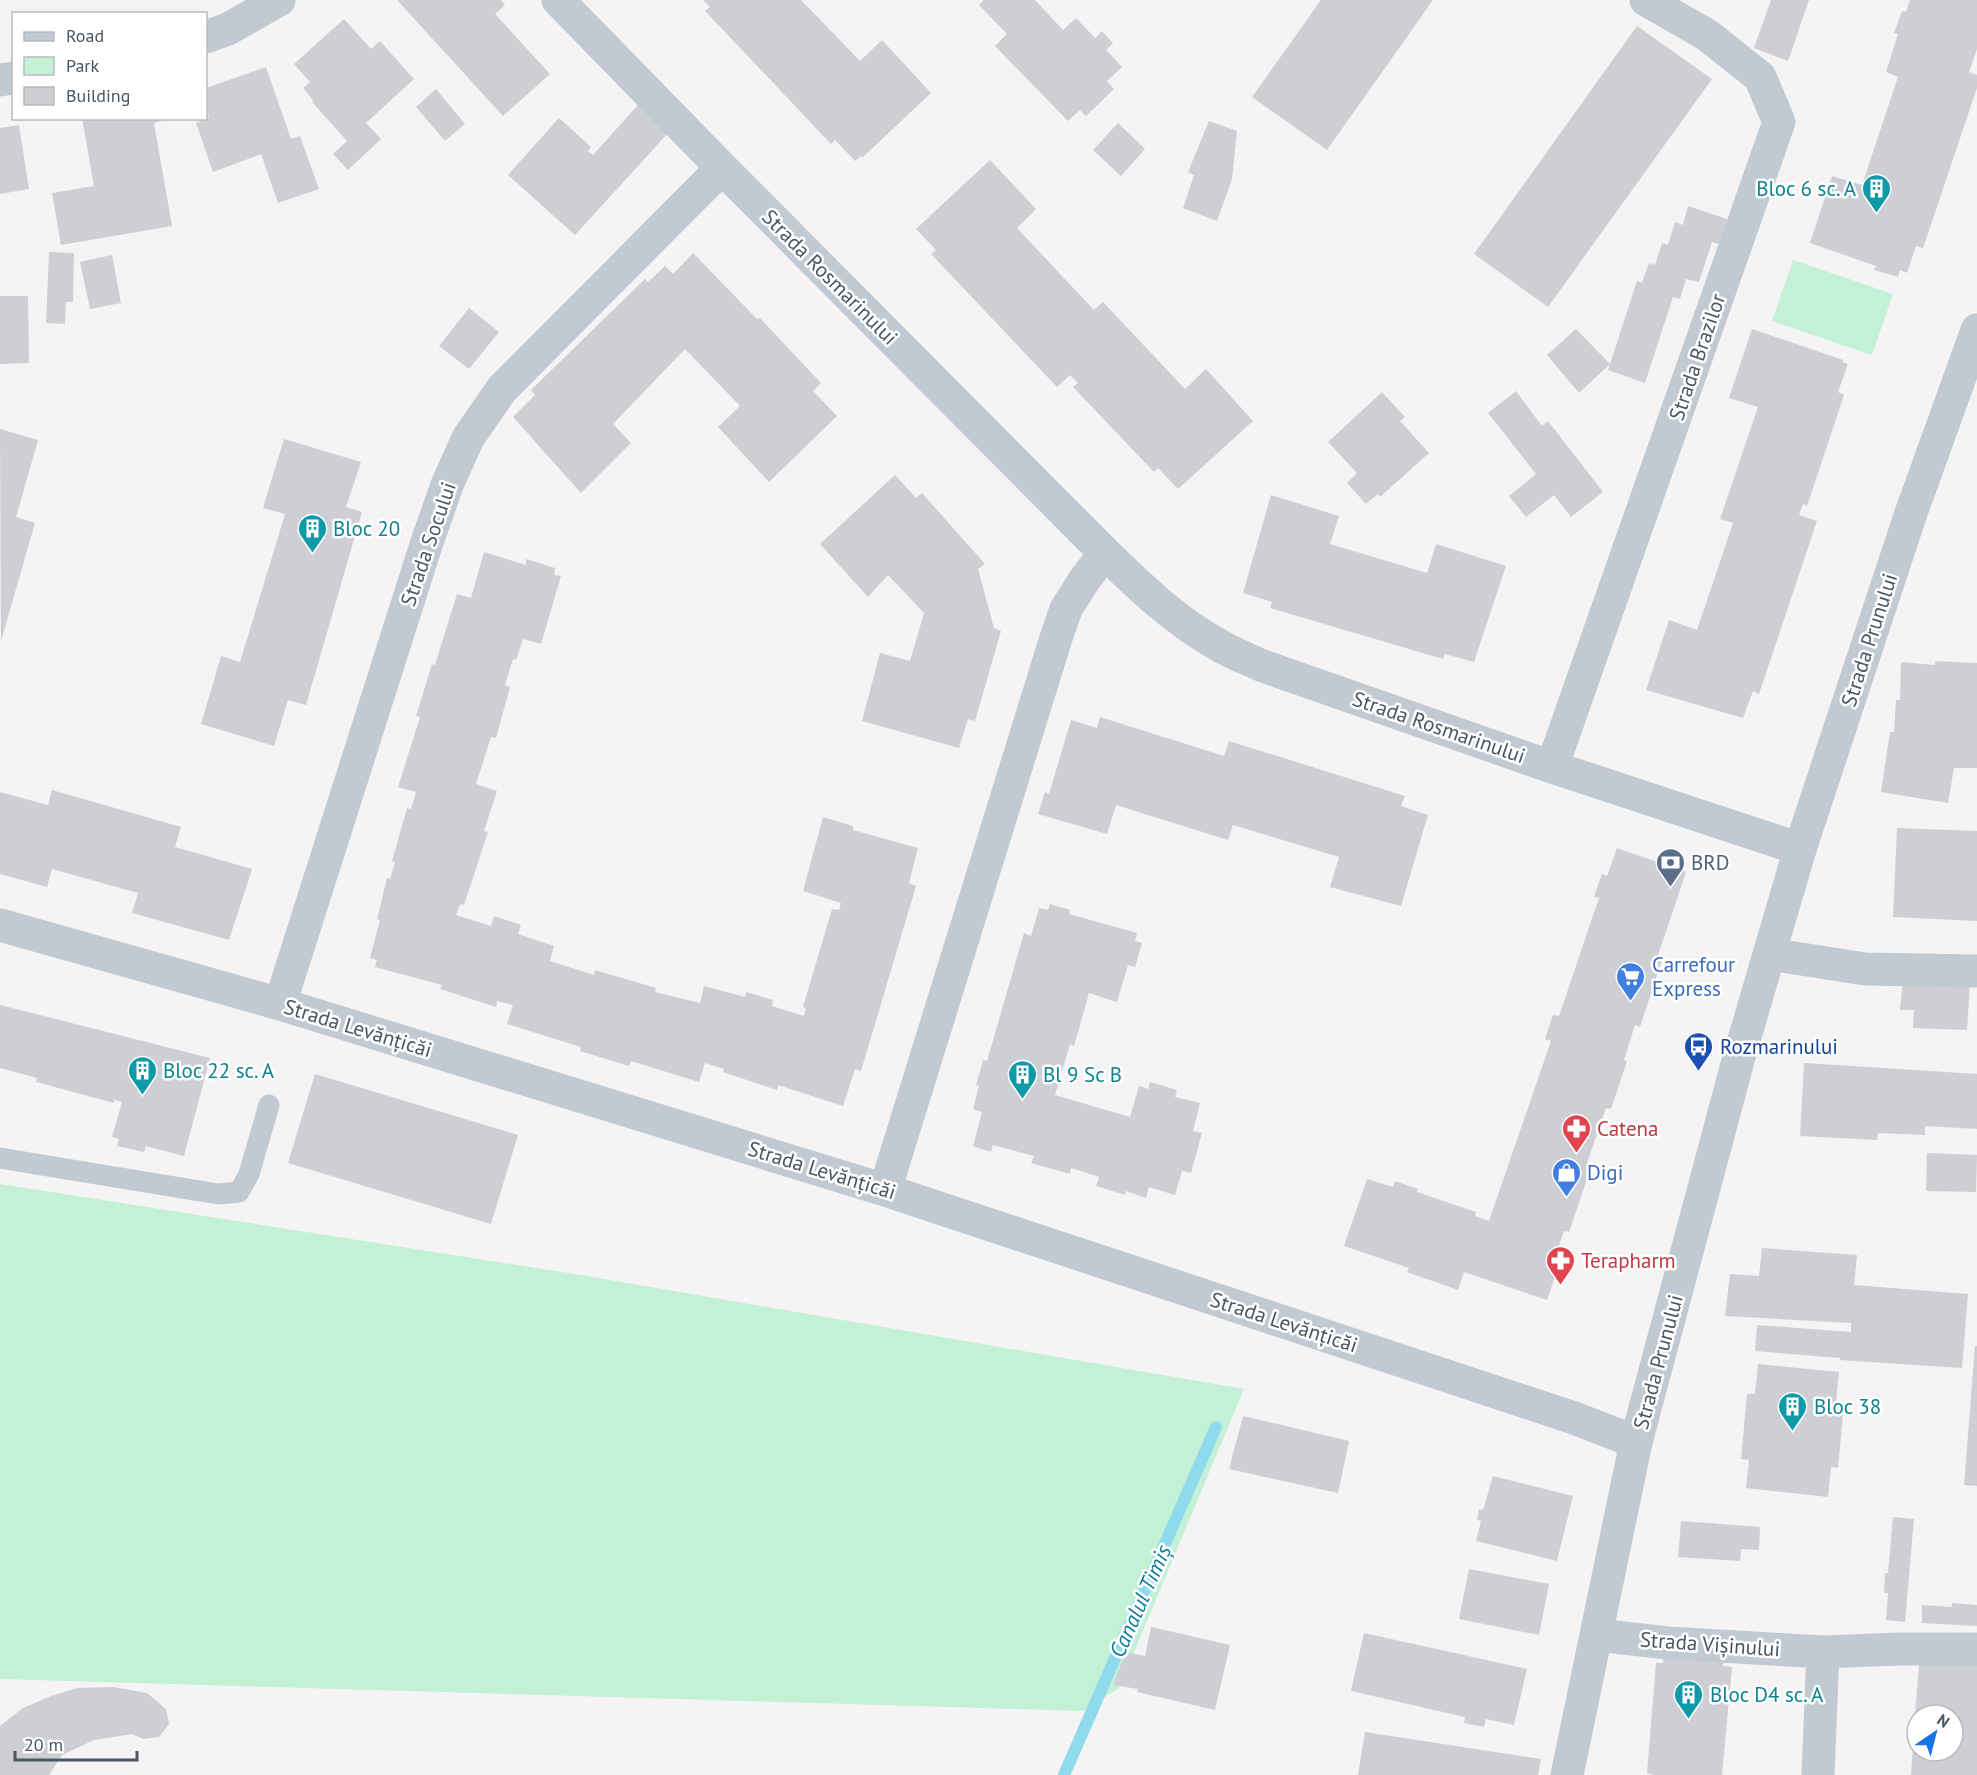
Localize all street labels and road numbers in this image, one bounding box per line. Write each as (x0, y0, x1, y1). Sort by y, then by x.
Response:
street label: Strada Rosmarinului (757, 204, 903, 350)
street label: Strada Brazilor (1663, 290, 1731, 424)
street label: Strada Socului (394, 478, 462, 610)
street label: Strada Prunului (1835, 570, 1903, 710)
street label: Strada Rosmarinului (1349, 685, 1529, 769)
street label: Strada Levănțicăi (281, 993, 435, 1063)
street label: Strada Levănțicăi (745, 1135, 899, 1205)
street label: Strada Levănțicăi (1207, 1285, 1361, 1359)
street label: Strada Prunului (1627, 1292, 1689, 1432)
street label: Strada Vișinului (1639, 1626, 1781, 1662)

